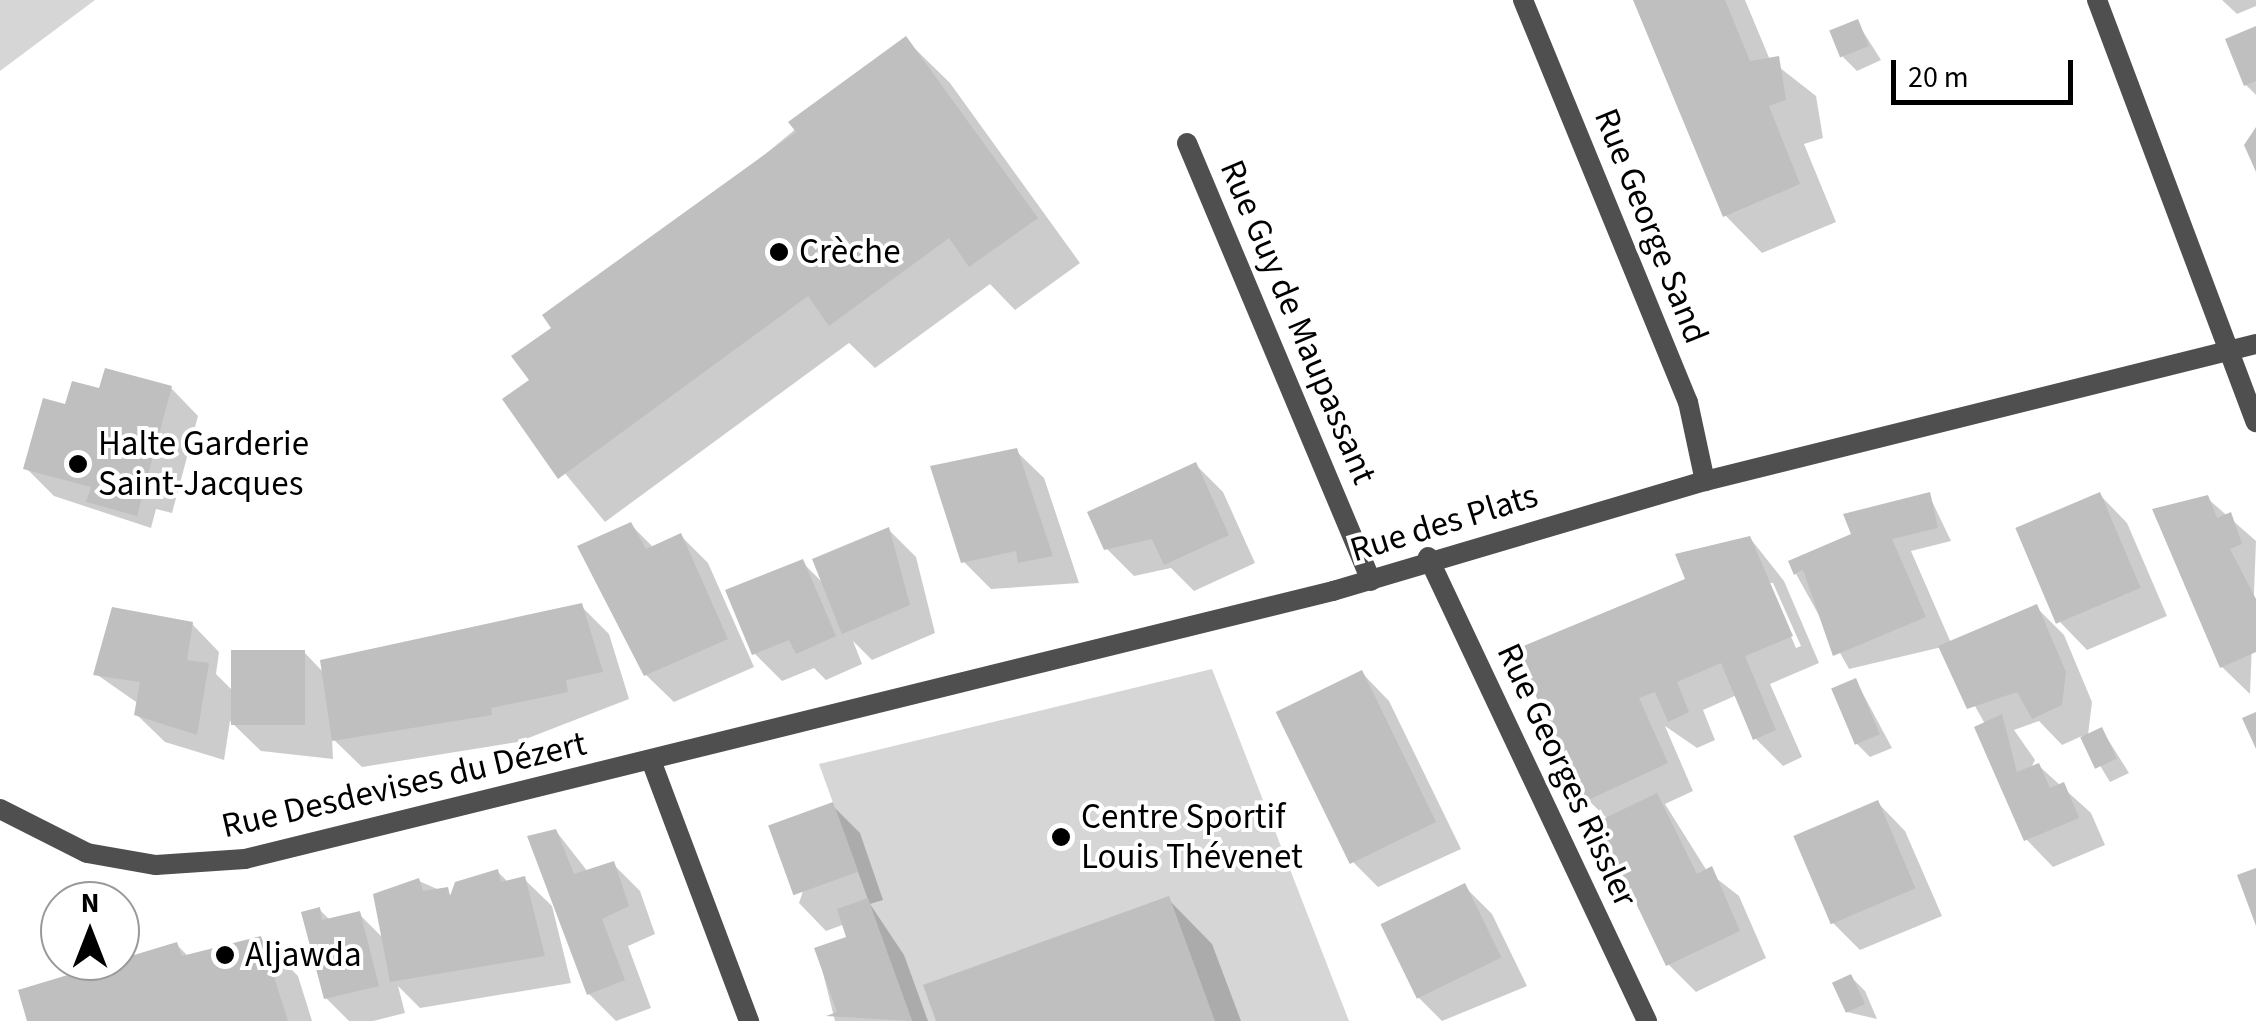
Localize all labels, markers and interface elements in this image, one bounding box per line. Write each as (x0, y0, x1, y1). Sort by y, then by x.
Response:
scale bar (1896, 40, 2078, 102)
text: 20 m (1908, 56, 1969, 99)
street label: Rue George Sand (1585, 102, 1717, 350)
street label: Rue Guy de Maupassant (1211, 154, 1385, 490)
place label: Crèche (799, 231, 900, 273)
marker: Crèche (768, 241, 790, 263)
place label: Halte Garderie Saint-Jacques (98, 423, 309, 505)
marker: Halte Garderie Saint-Jacques (67, 453, 89, 475)
street label: Rue des Plats (1345, 475, 1543, 571)
street label: Rue Georges Rissler (1488, 637, 1646, 913)
street label: Rue Desdevises du Dézert (218, 723, 590, 847)
place label: Centre Sportif Louis Thévenet (1081, 796, 1303, 878)
marker: Centre Sportif Louis Thévenet (1050, 826, 1072, 848)
north arrow (40, 881, 140, 981)
text: N (81, 883, 99, 923)
place label: Aljawda (245, 934, 362, 976)
marker: Aljawda (214, 944, 236, 966)

